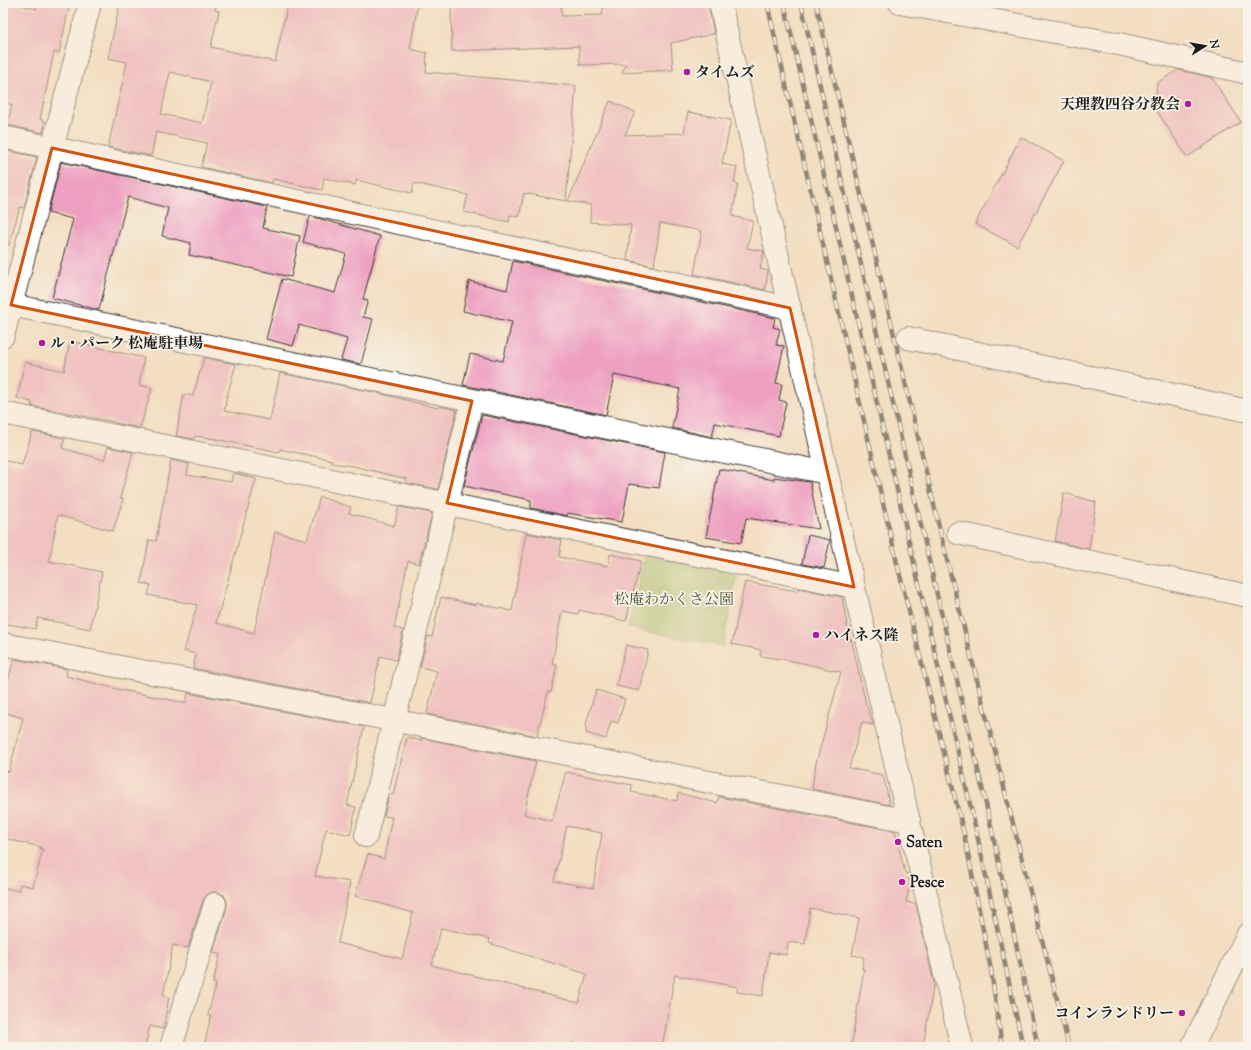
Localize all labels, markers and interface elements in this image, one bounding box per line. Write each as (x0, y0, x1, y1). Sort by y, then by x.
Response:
north arrow (1185, 26, 1225, 66)
text: N (1205, 37, 1223, 50)
place label: タイムズ (695, 63, 755, 84)
marker: タイムズ (682, 67, 692, 77)
place label: 天理教四谷分教会 (1060, 95, 1180, 116)
marker: 天理教四谷分教会 (1183, 99, 1193, 109)
place label: ル・パーク 松庵駐車場 (50, 334, 203, 355)
marker: ル・パーク 松庵駐車場 (37, 338, 47, 348)
park label: 松庵わかくさ公園 (614, 590, 734, 611)
place label: ハイネス隆 (824, 626, 899, 647)
marker: ハイネス隆 (811, 630, 821, 640)
place label: Saten (906, 833, 943, 854)
marker: Saten (893, 837, 903, 847)
place label: Pesce (910, 873, 944, 894)
marker: Pesce (897, 877, 907, 887)
place label: コインランドリー (1054, 1004, 1174, 1025)
marker: コインランドリー (1177, 1008, 1187, 1018)

